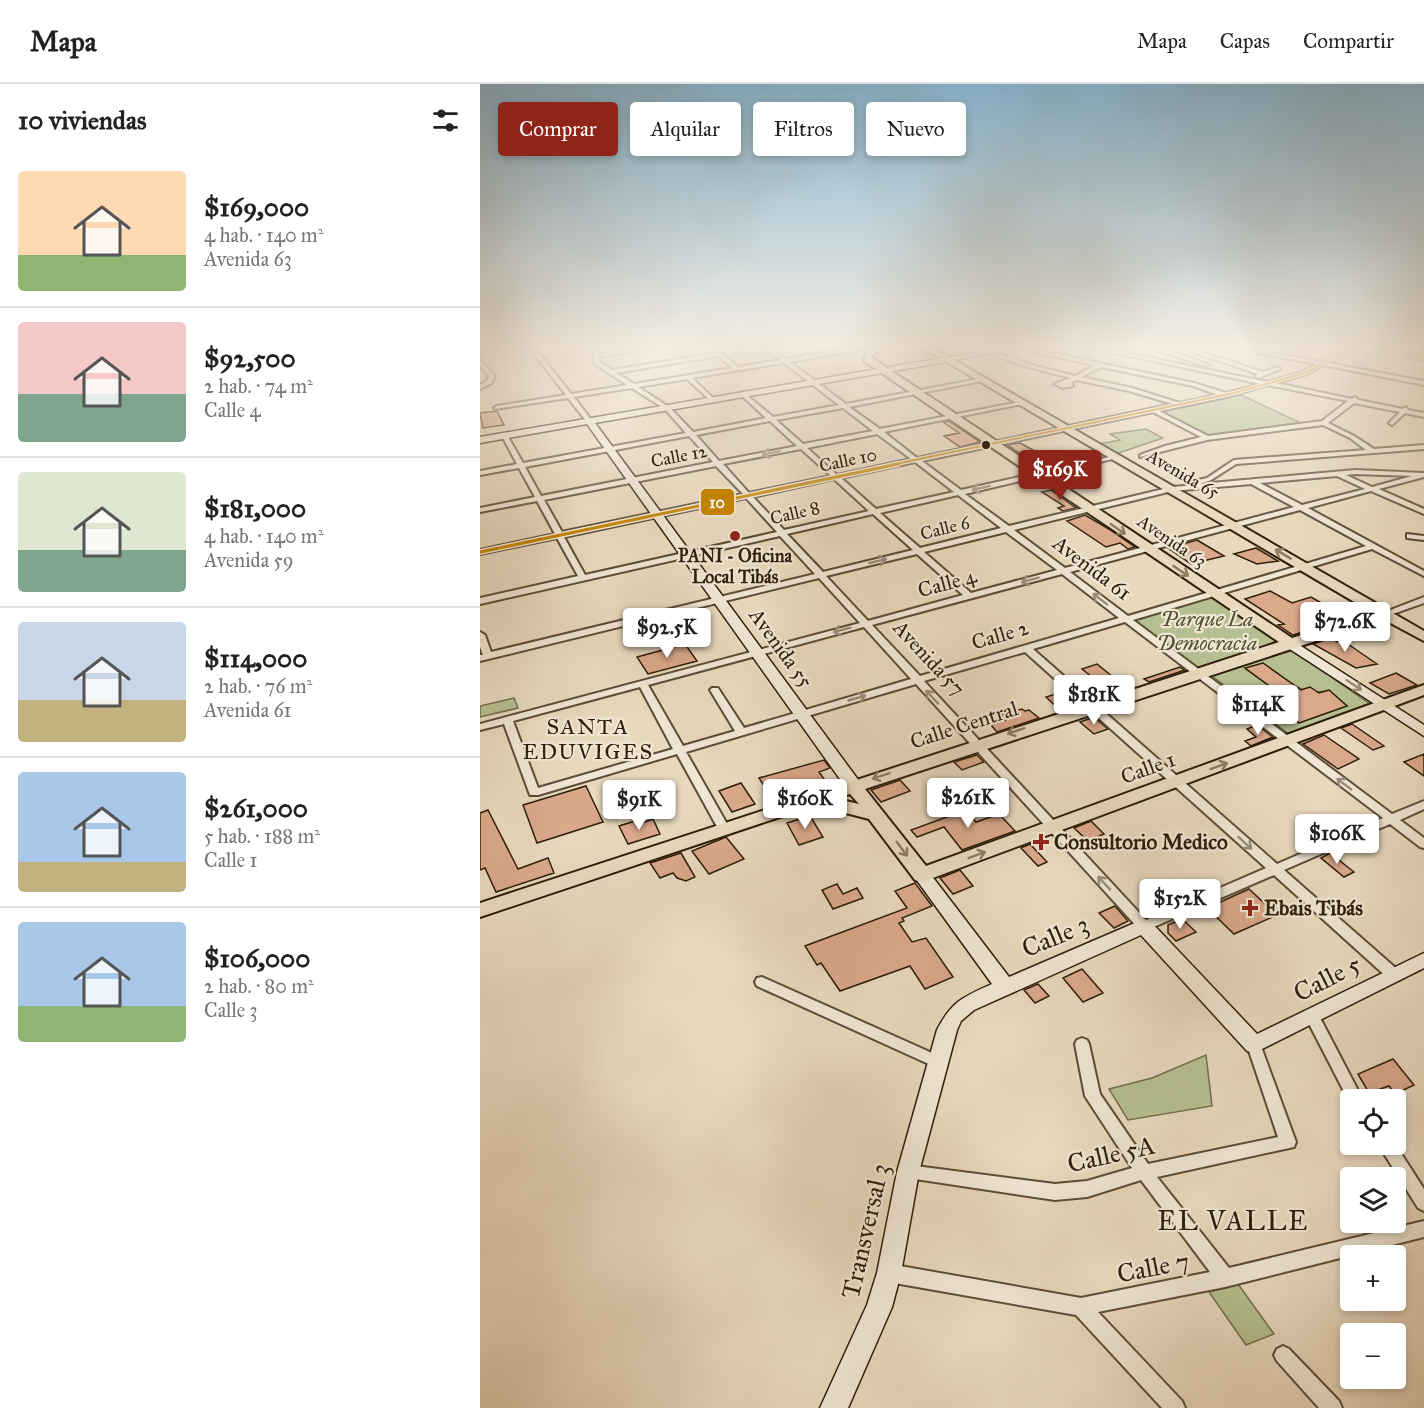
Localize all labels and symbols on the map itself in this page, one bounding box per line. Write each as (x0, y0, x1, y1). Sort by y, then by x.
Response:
unlabelled marker (980, 439, 992, 451)
street label: Calle 12 (649, 440, 709, 472)
street label: Calle 10 (817, 443, 879, 477)
street label: Avenida 65 (1142, 444, 1224, 504)
one-way arrow (762, 448, 781, 459)
pin: $169K (1018, 450, 1102, 501)
one-way arrow (972, 483, 991, 495)
line badge: 10 (700, 488, 735, 516)
text: 10 (709, 493, 725, 512)
street label: Calle 8 (768, 497, 822, 529)
street label: Avenida 63 (1132, 509, 1211, 572)
street label: Calle 6 (918, 511, 973, 545)
one-way arrow (1110, 523, 1126, 535)
marker: PANI - Oficina Local Tibás (728, 529, 742, 543)
street label: Avenida 61 (1047, 529, 1136, 606)
place label: PANI - Oficina Local Tibás (678, 545, 792, 588)
one-way arrow (1275, 548, 1292, 560)
one-way arrow (868, 555, 887, 567)
street label: Calle 4 (915, 562, 980, 603)
one-way arrow (1172, 565, 1189, 577)
one-way arrow (1021, 575, 1040, 586)
one-way arrow (1093, 593, 1109, 605)
street label: Avenida 55 (743, 602, 819, 693)
pin: $72.6K (1296, 602, 1394, 653)
park label: Parque La Democracia (1157, 606, 1257, 656)
pin: $92.5K (618, 608, 716, 659)
street label: Avenida 57 (887, 614, 971, 701)
street label: Calle 2 (968, 614, 1032, 656)
one-way arrow (833, 625, 852, 636)
pin: $181K (1052, 675, 1136, 726)
one-way arrow (1345, 679, 1362, 692)
pin: $114K (1216, 685, 1300, 736)
one-way arrow (925, 690, 939, 705)
one-way arrow (847, 692, 866, 703)
street label: Calle Central (907, 695, 1022, 755)
district label: SANTA EDUVIGES (522, 713, 654, 765)
one-way arrow (1007, 727, 1026, 738)
street label: Calle 1 (1117, 746, 1179, 790)
one-way arrow (1209, 760, 1228, 771)
one-way arrow (872, 772, 891, 783)
one-way arrow (1336, 777, 1352, 790)
pin: $261K (926, 778, 1010, 829)
pin: $160K (763, 779, 847, 830)
pin: $91K (603, 780, 675, 831)
pin: $106K (1295, 814, 1379, 865)
place label: Consultorio Medico (1054, 829, 1228, 855)
marker: Consultorio Medico (1032, 833, 1050, 851)
one-way arrow (1237, 836, 1252, 850)
one-way arrow (895, 841, 908, 857)
one-way arrow (967, 849, 985, 860)
one-way arrow (1097, 876, 1112, 891)
pin: $152K (1138, 879, 1222, 930)
place label: Ebais Tibás (1264, 895, 1363, 921)
marker: Ebais Tibás (1241, 899, 1259, 917)
street label: Calle 3 (1017, 908, 1093, 964)
street label: Calle 5 (1288, 948, 1366, 1008)
street label: Calle 5A (1064, 1128, 1158, 1180)
street label: Transversal 3 (834, 1160, 896, 1302)
district label: EL VALLE (1157, 1204, 1309, 1237)
street label: Calle 7 (1114, 1244, 1192, 1290)

